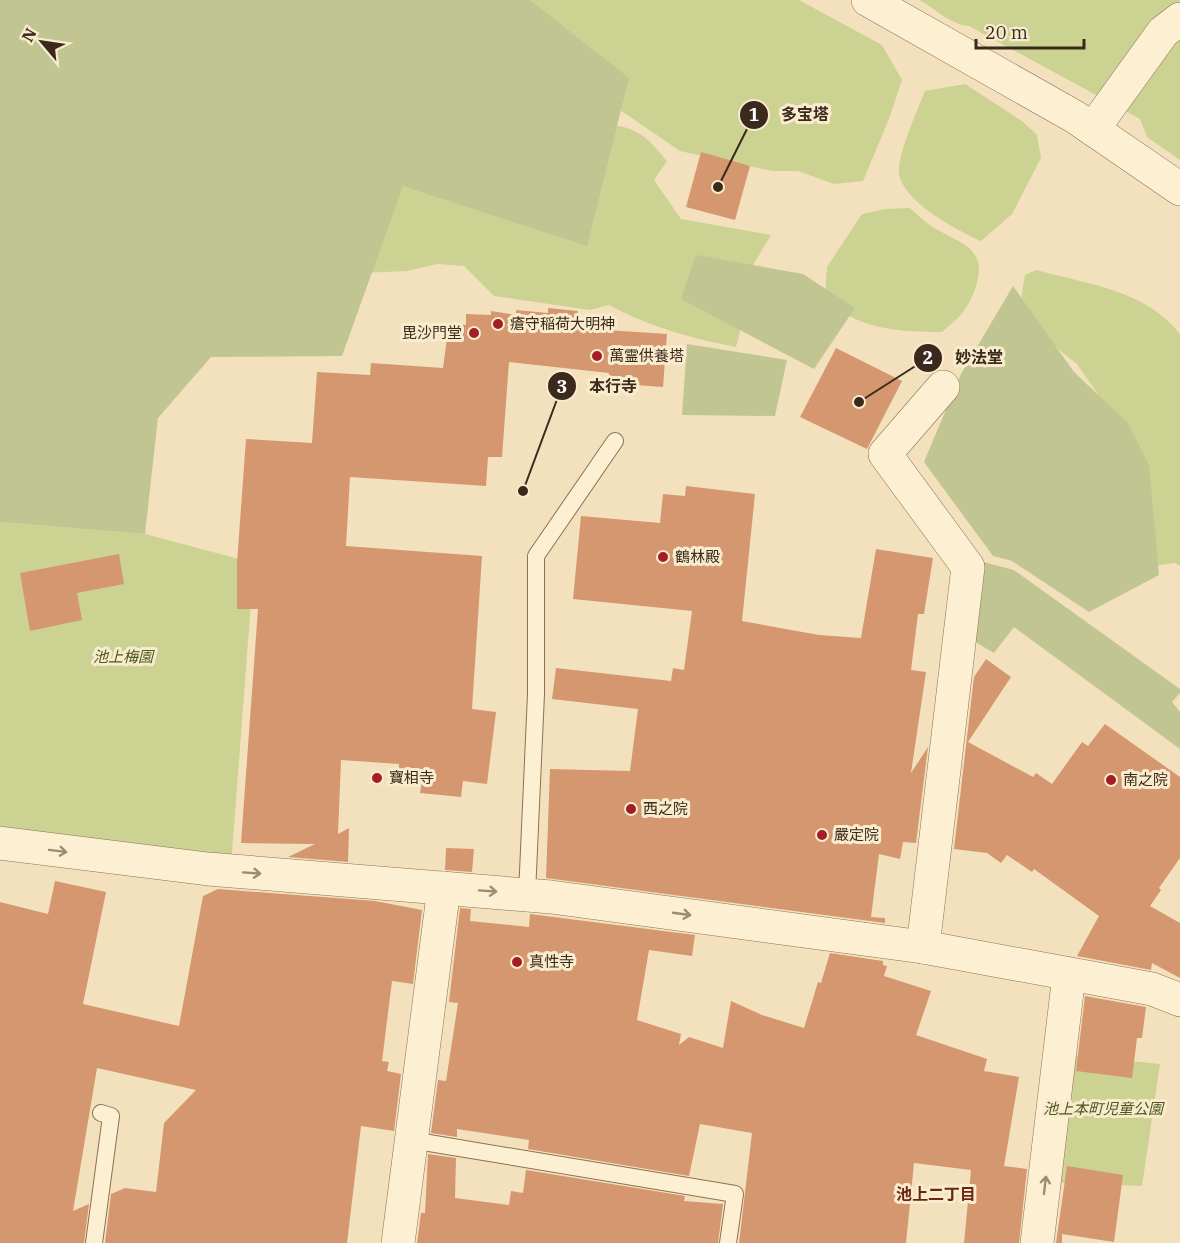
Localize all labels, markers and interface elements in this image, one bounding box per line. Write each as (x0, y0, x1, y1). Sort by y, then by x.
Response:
north arrow (12, 12, 72, 72)
scale bar (976, 12, 1084, 50)
text: 20 m (985, 21, 1028, 44)
text: N (17, 24, 41, 45)
callout: 多宝塔 (739, 98, 841, 132)
text: 1 (749, 103, 760, 126)
text: 多宝塔 (781, 104, 829, 124)
place label: 瘡守稲荷大明神 (510, 314, 615, 333)
marker: 瘡守稲荷大明神 (491, 317, 505, 331)
place label: 毘沙門堂 (402, 323, 462, 342)
marker: 毘沙門堂 (467, 326, 481, 340)
callout: 妙法堂 (913, 341, 1015, 375)
place label: 萬霊供養塔 (609, 346, 684, 365)
text: 2 (923, 346, 933, 369)
text: 妙法堂 (955, 347, 1003, 367)
marker: 萬霊供養塔 (590, 349, 604, 363)
callout: 本行寺 (547, 369, 649, 403)
text: 3 (557, 375, 567, 398)
text: 本行寺 (589, 376, 637, 396)
place label: 鶴林殿 (675, 547, 720, 566)
marker: 鶴林殿 (656, 550, 670, 564)
park label: 池上梅園 (93, 647, 155, 666)
place label: 寶相寺 (389, 768, 434, 787)
place label: 南之院 (1123, 770, 1168, 789)
marker: 寶相寺 (370, 771, 384, 785)
marker: 南之院 (1104, 773, 1118, 787)
place label: 西之院 (643, 799, 688, 818)
marker: 西之院 (624, 802, 638, 816)
place label: 嚴定院 (834, 825, 879, 844)
marker: 嚴定院 (815, 828, 829, 842)
one-way arrow (48, 845, 67, 856)
one-way arrow (241, 867, 261, 878)
one-way arrow (478, 886, 497, 897)
one-way arrow (671, 909, 691, 920)
place label: 真性寺 (529, 952, 574, 971)
marker: 真性寺 (510, 955, 524, 969)
park label: 池上本町児童公園 (1043, 1099, 1165, 1118)
one-way arrow (1039, 1176, 1050, 1195)
district label: 池上二丁目 (896, 1184, 976, 1204)

